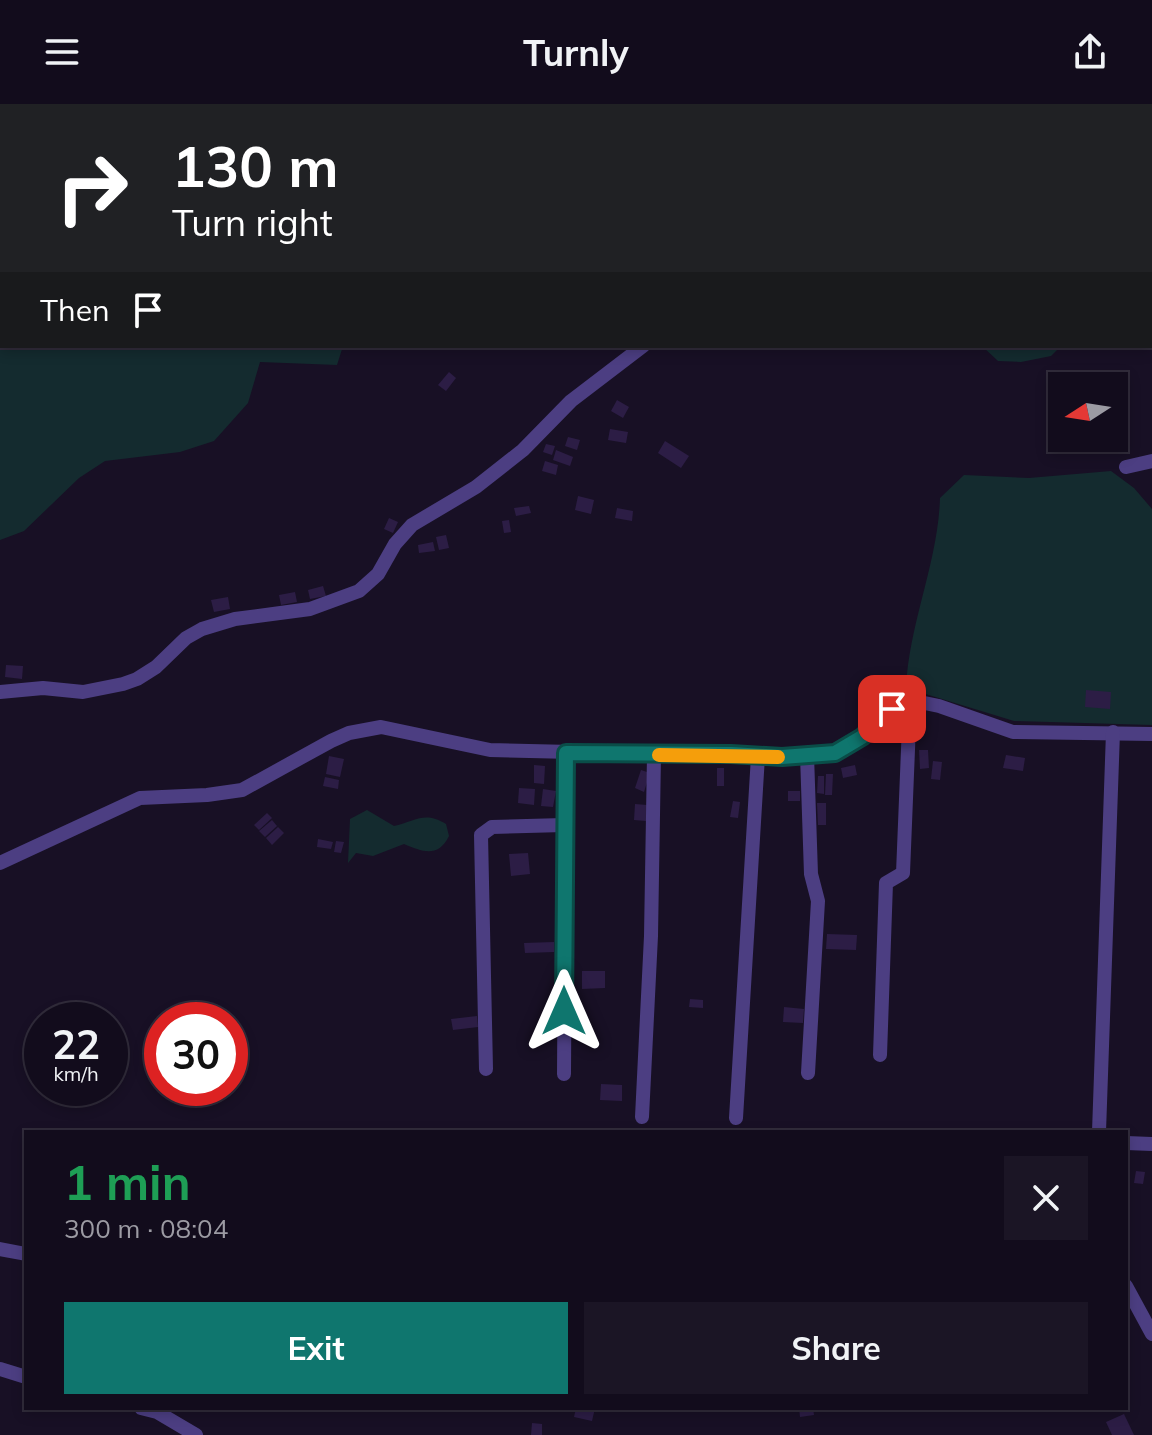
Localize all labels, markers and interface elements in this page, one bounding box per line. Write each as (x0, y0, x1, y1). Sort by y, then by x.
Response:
icon: menu (40, 30, 84, 74)
text: Turnly (523, 30, 629, 75)
icon: share (1068, 30, 1112, 74)
text: 130 m (172, 131, 339, 201)
icon: right (40, 136, 144, 240)
text: Turn right (172, 200, 333, 245)
icon: arrive (126, 288, 170, 332)
text: Then (40, 291, 110, 329)
north arrow (1048, 372, 1128, 452)
map controls (1048, 372, 1128, 452)
pin (858, 675, 926, 743)
icon: arrive (870, 687, 914, 731)
position arrow (522, 969, 606, 1053)
speed limit sign: 30 (144, 1002, 248, 1106)
text: 22 (52, 1019, 100, 1069)
text: km/h (53, 1061, 99, 1086)
text: 1 min (64, 1152, 191, 1212)
button: close (1004, 1156, 1088, 1240)
text: 300 m · 08:04 (64, 1212, 228, 1245)
button: Exit (64, 1302, 568, 1394)
button: Share (584, 1302, 1088, 1394)

